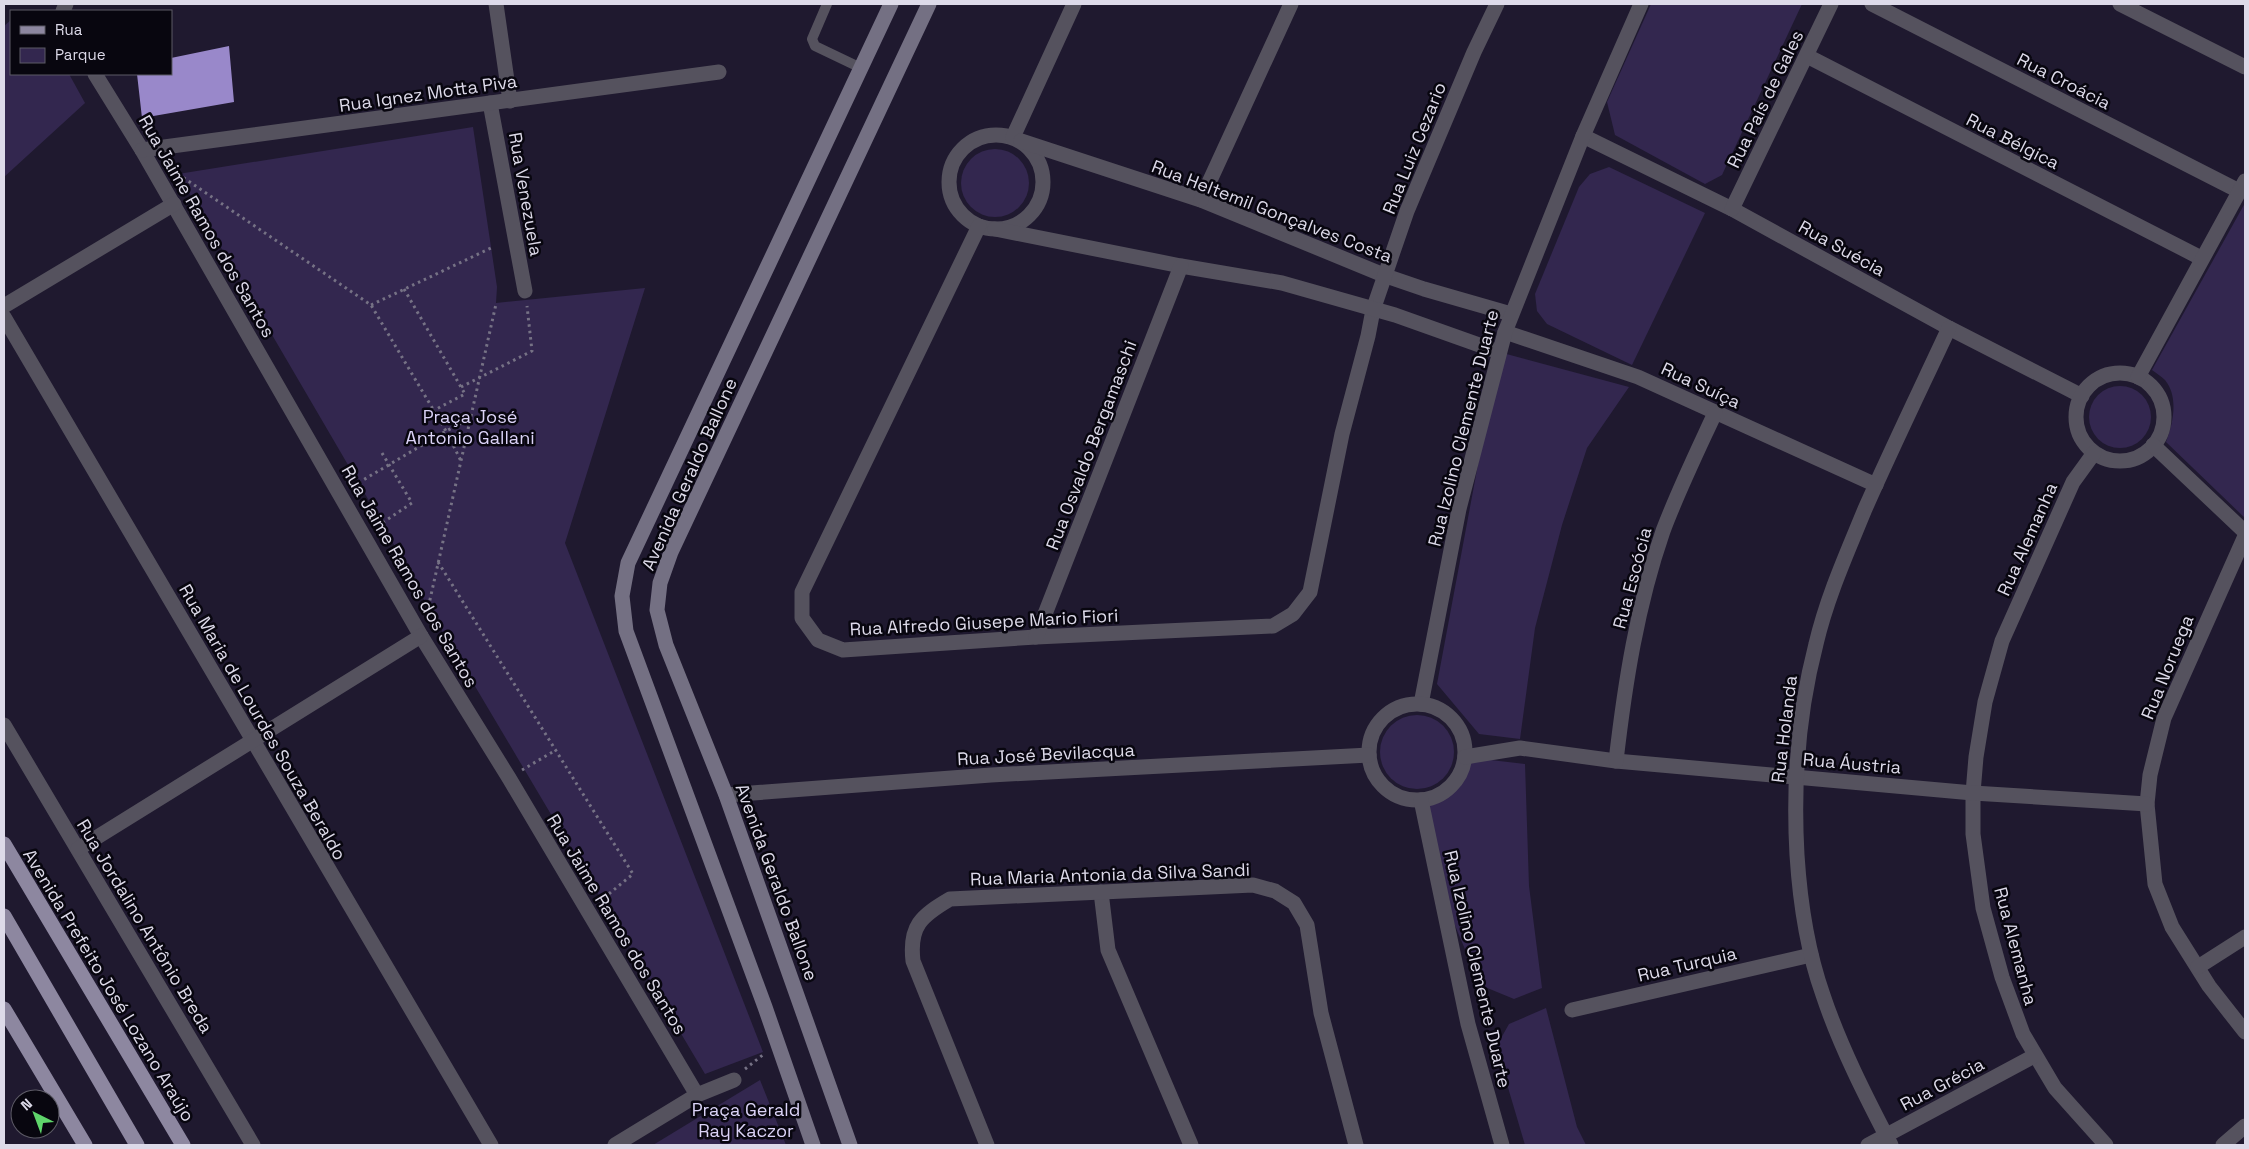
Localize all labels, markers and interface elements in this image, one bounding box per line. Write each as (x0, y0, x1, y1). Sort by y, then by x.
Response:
legend (10, 10, 172, 75)
text: Rua (55, 20, 83, 39)
street label: Rua País de Gales (1722, 26, 1808, 172)
text: Parque (55, 45, 106, 64)
street label: Rua Croácia (2013, 48, 2115, 114)
street label: Rua Ignez Motta Piva (338, 69, 518, 117)
street label: Rua Luiz Cezario (1377, 79, 1451, 217)
street label: Rua Bélgica (1963, 108, 2063, 174)
street label: Rua Jaime Ramos dos Santos (134, 111, 280, 341)
street label: Rua Venezuela (504, 130, 548, 258)
street label: Rua Heltemil Gonçalves Costa (1148, 154, 1396, 268)
street label: Rua Suécia (1795, 215, 1889, 281)
street label: Rua Izolino Clemente Duarte (1422, 307, 1504, 549)
street label: Rua Osvaldo Bergamaschi (1040, 337, 1142, 553)
street label: Rua Suíça (1658, 357, 1744, 413)
street label: Avenida Geraldo Ballone (636, 374, 742, 574)
park label: Praça José Antonio Gallani (405, 405, 535, 449)
street label: Rua Jaime Ramos dos Santos (337, 461, 483, 691)
street label: Rua Alemanha (1992, 479, 2062, 599)
street label: Rua Escócia (1607, 525, 1657, 631)
street label: Rua Maria de Lourdes Souza Beraldo (174, 580, 352, 864)
street label: Rua Alfredo Giusepe Mario Fiori (849, 603, 1119, 641)
street label: Rua Noruega (2136, 611, 2198, 723)
street label: Rua Holanda (1766, 674, 1802, 784)
street label: Rua José Bevilacqua (957, 738, 1135, 770)
street label: Rua Áustria (1802, 747, 1902, 779)
street label: Avenida Geraldo Ballone (731, 780, 823, 984)
street label: Rua Jaime Ramos dos Santos (542, 810, 692, 1038)
street label: Rua Jordalino Antônio Breda (72, 815, 218, 1037)
street label: Avenida Prefeito José Lozano Araújo (18, 844, 200, 1126)
street label: Rua Izolino Clemente Duarte (1439, 848, 1517, 1090)
street label: Rua Maria Antonia da Silva Sandi (970, 858, 1250, 890)
street label: Rua Alemanha (1989, 884, 2043, 1008)
street label: Rua Turquia (1635, 941, 1739, 987)
street label: Rua Grécia (1896, 1052, 1988, 1116)
north arrow (10, 1089, 60, 1139)
text: N (17, 1095, 36, 1114)
park label: Praça Gerald Ray Kaczor (692, 1098, 800, 1142)

